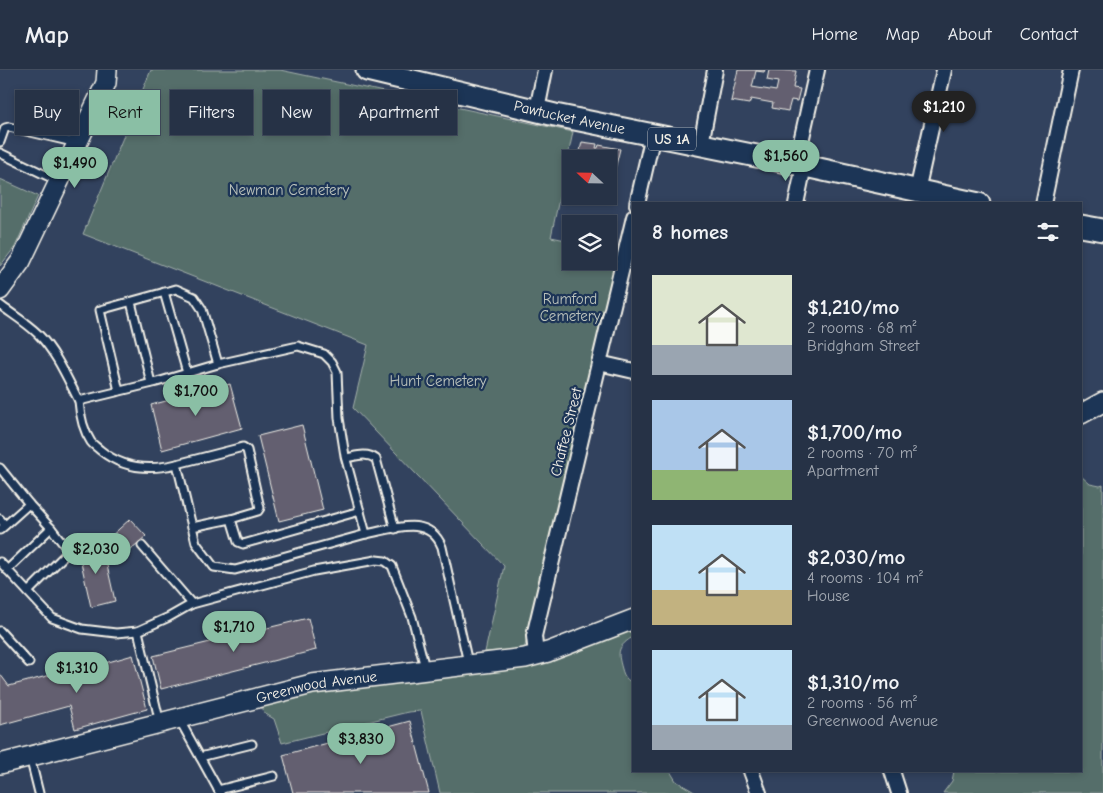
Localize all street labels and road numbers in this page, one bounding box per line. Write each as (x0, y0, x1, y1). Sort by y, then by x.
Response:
street label: Pawtucket Avenue (512, 96, 627, 138)
road number: US 1A (648, 128, 696, 150)
street label: Chaffee Street (546, 385, 586, 478)
street label: Greenwood Avenue (254, 667, 378, 707)

